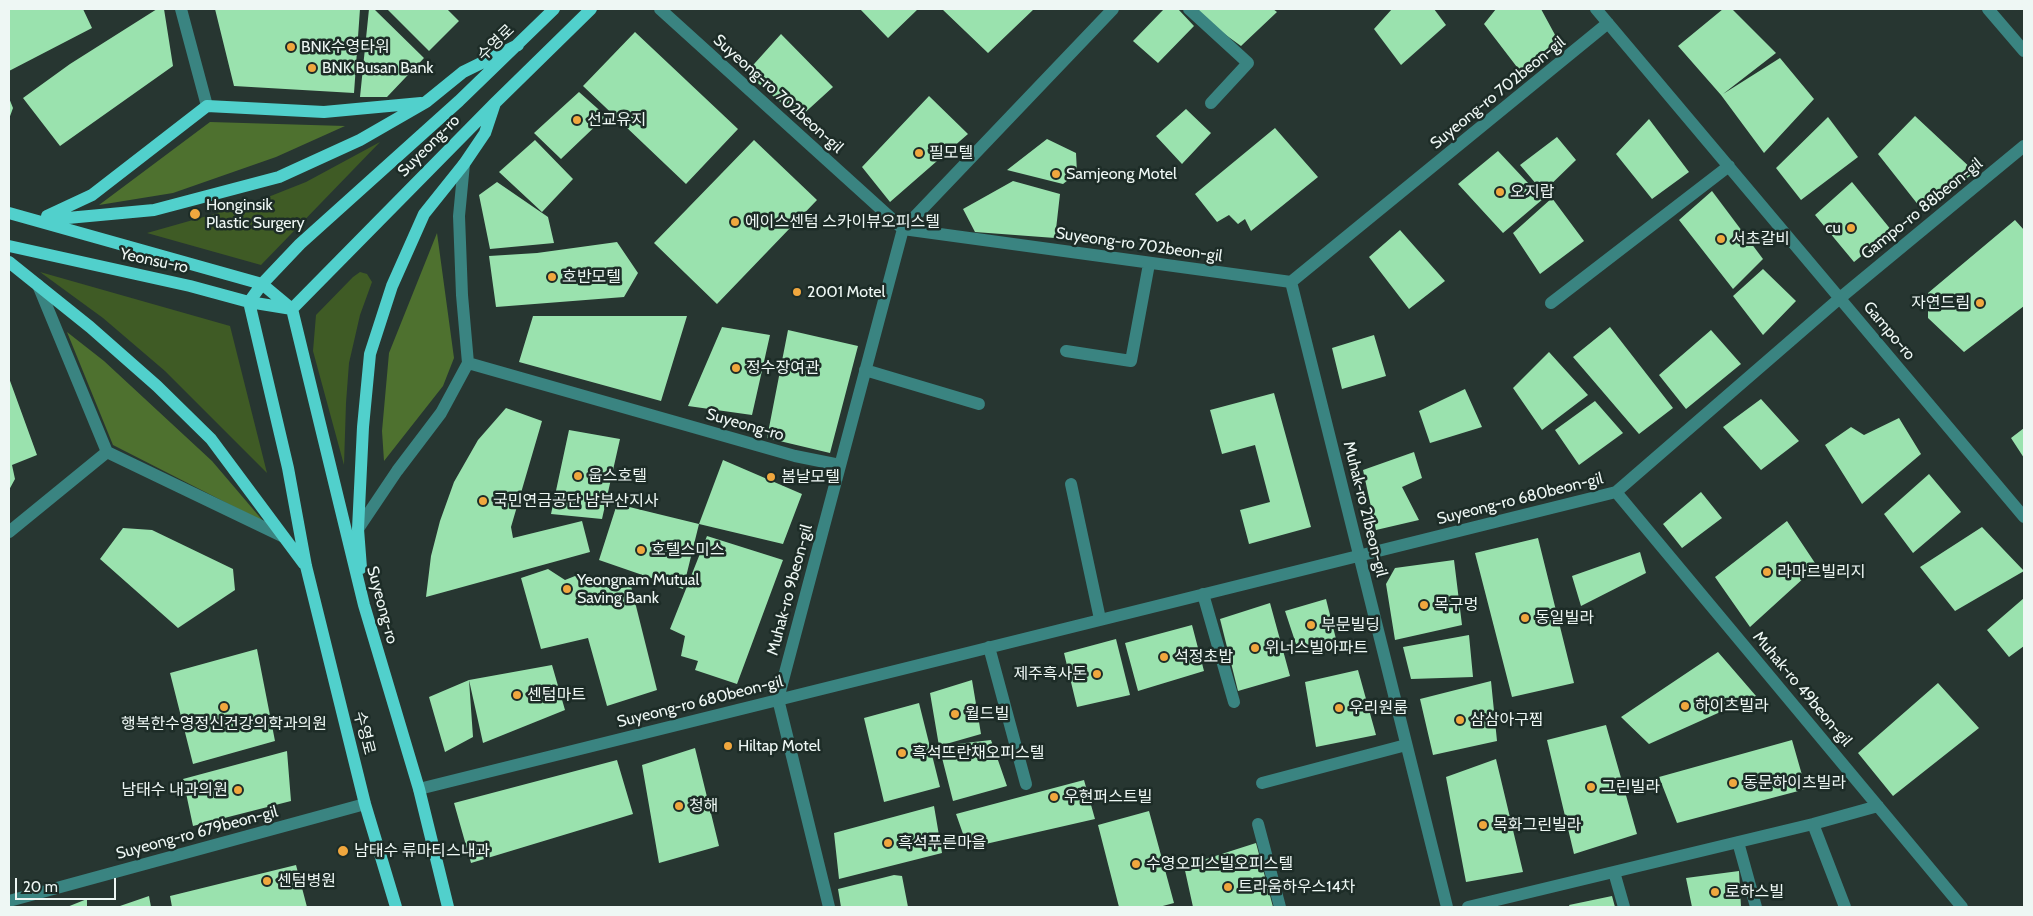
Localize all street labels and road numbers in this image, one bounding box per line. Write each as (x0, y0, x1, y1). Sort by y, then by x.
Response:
street label: 수영로 (473, 21, 519, 65)
street label: Suyeong-ro 702beon-gil (709, 31, 847, 157)
street label: Suyeong-ro 702beon-gil (1427, 33, 1569, 153)
street label: Suyeong-ro (394, 111, 464, 181)
street label: Gampo-ro 88beon-gil (1857, 154, 1987, 264)
street label: Suyeong-ro 702beon-gil (1054, 224, 1224, 266)
street label: Yeonsu-ro (118, 244, 190, 278)
street label: Gampo-ro (1859, 298, 1919, 364)
street label: Suyeong-ro (704, 405, 786, 445)
street label: Muhak-ro 21beon-gil (1339, 439, 1391, 579)
street label: Suyeong-ro 680beon-gil (1435, 469, 1605, 529)
street label: Muhak-ro 9beon-gil (763, 522, 817, 658)
street label: Suyeong-ro (362, 564, 402, 646)
street label: Muhak-ro 49beon-gil (1748, 628, 1856, 750)
street label: Suyeong-ro 680beon-gil (615, 672, 785, 732)
street label: 수영로 (349, 709, 379, 757)
street label: Suyeong-ro 679beon-gil (114, 802, 280, 864)

